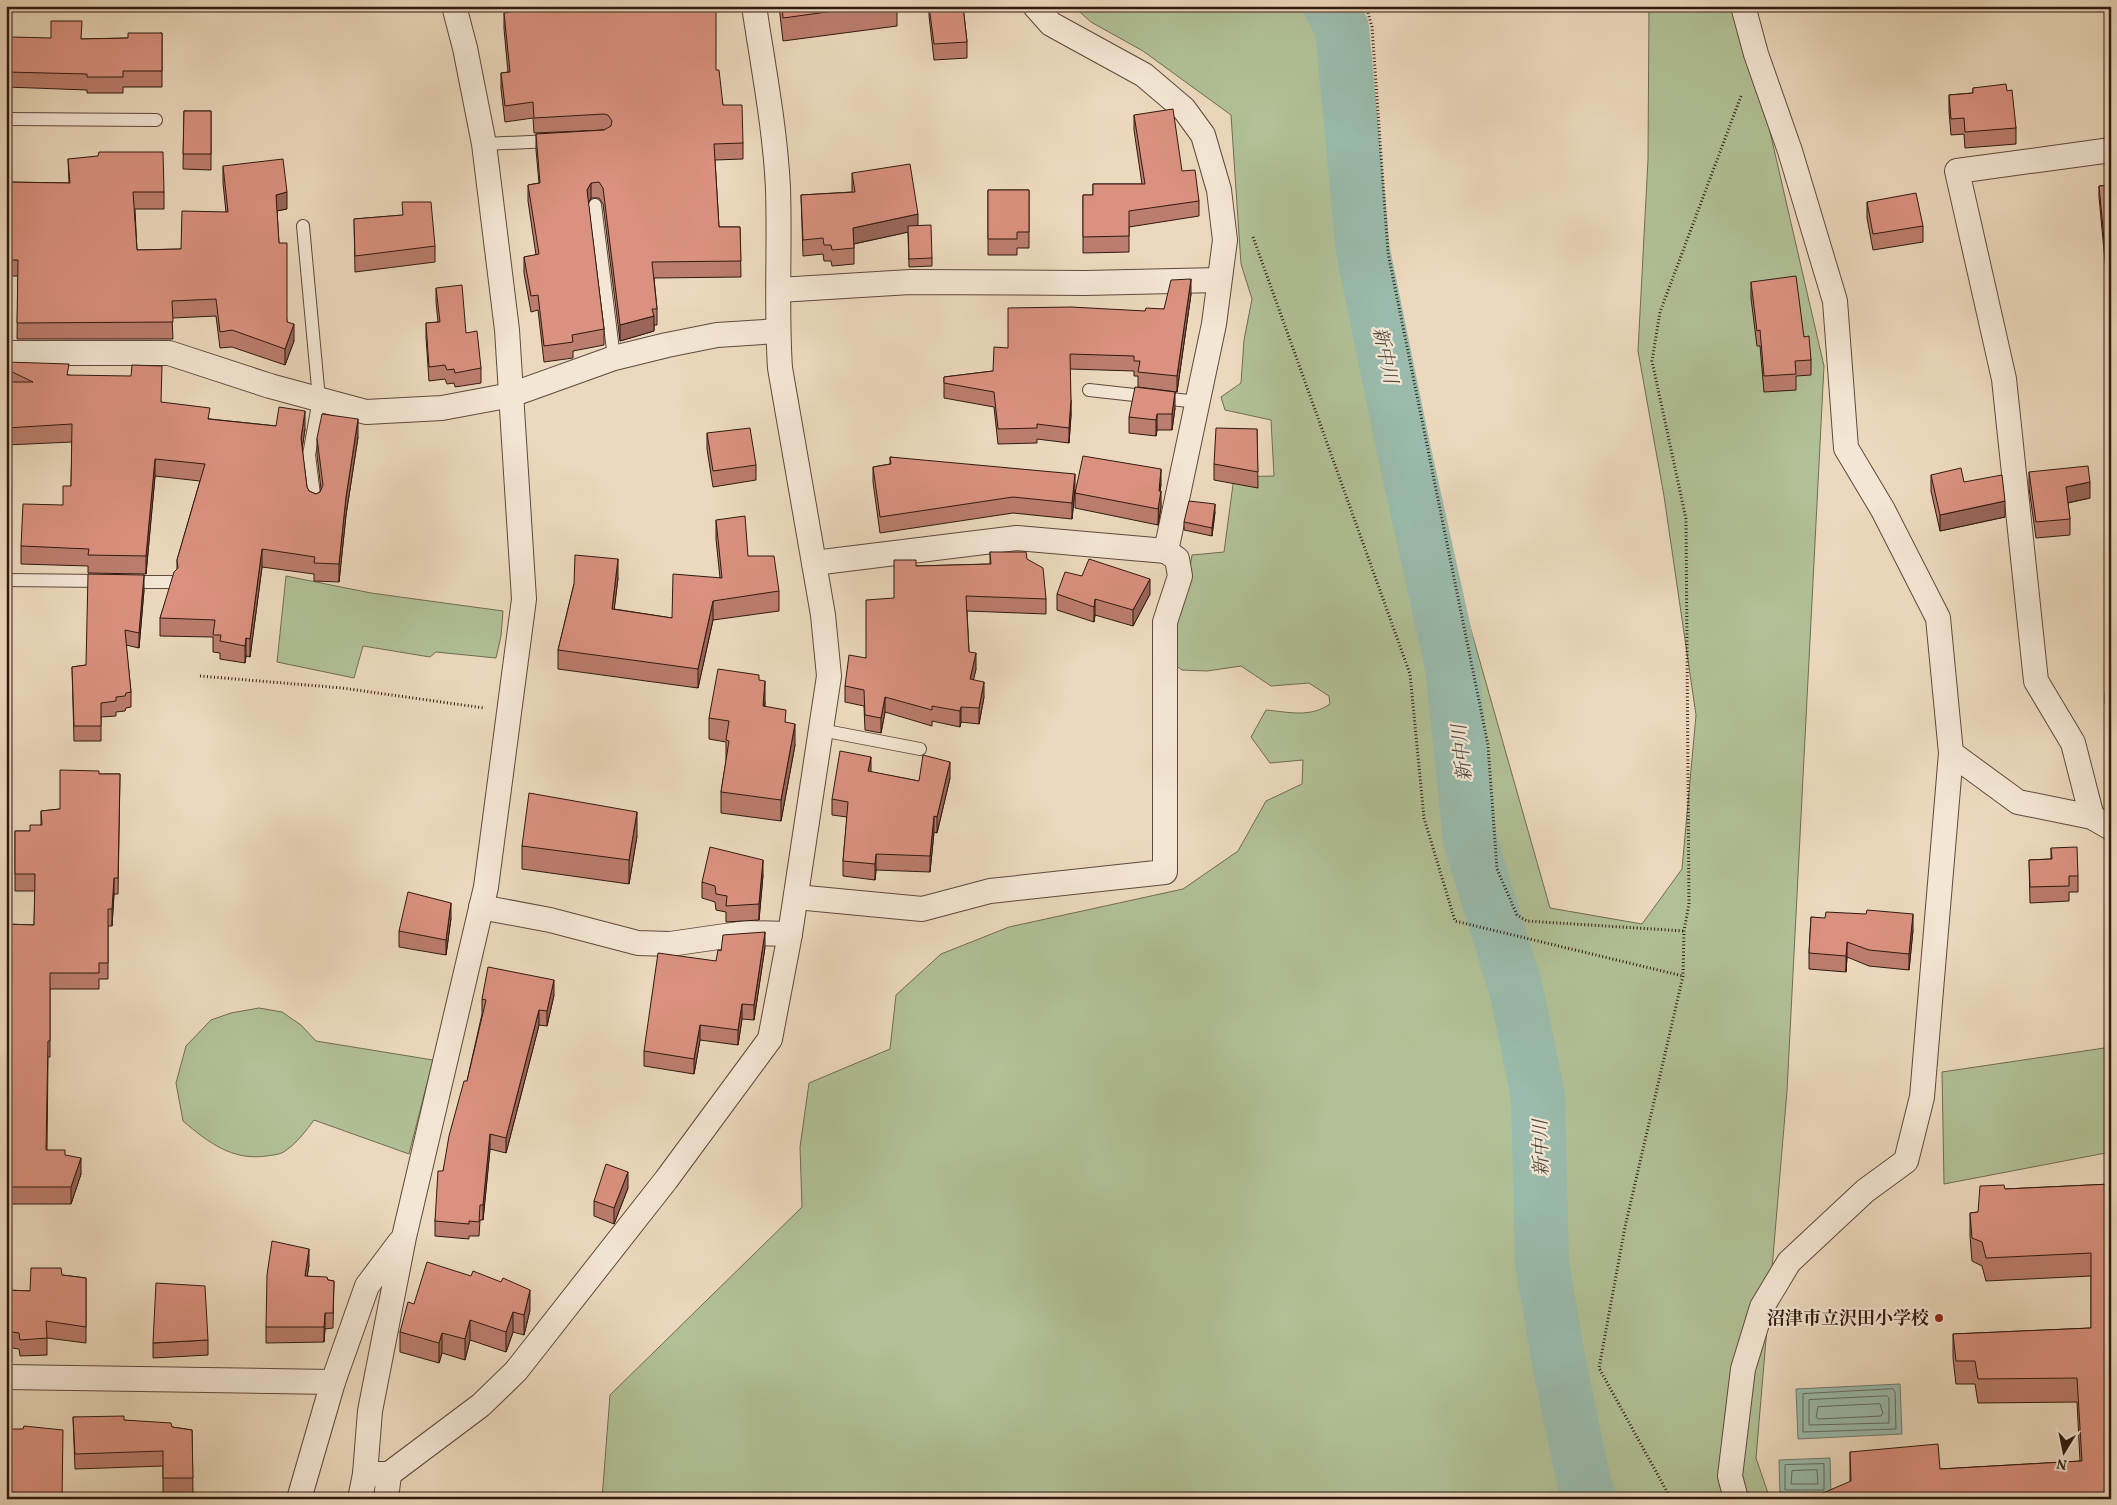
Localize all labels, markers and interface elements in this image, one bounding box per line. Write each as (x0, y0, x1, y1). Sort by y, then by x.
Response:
water label: 新中川 (1365, 325, 1403, 388)
water label: 新中川 (1447, 721, 1479, 783)
water label: 新中川 (1528, 1117, 1555, 1177)
place label: 沼津市立沢田小学校 (1767, 1307, 1929, 1332)
marker: 沼津市立沢田小学校 (1933, 1312, 1945, 1324)
north arrow (2040, 1428, 2090, 1478)
text: N (2055, 1453, 2069, 1474)

